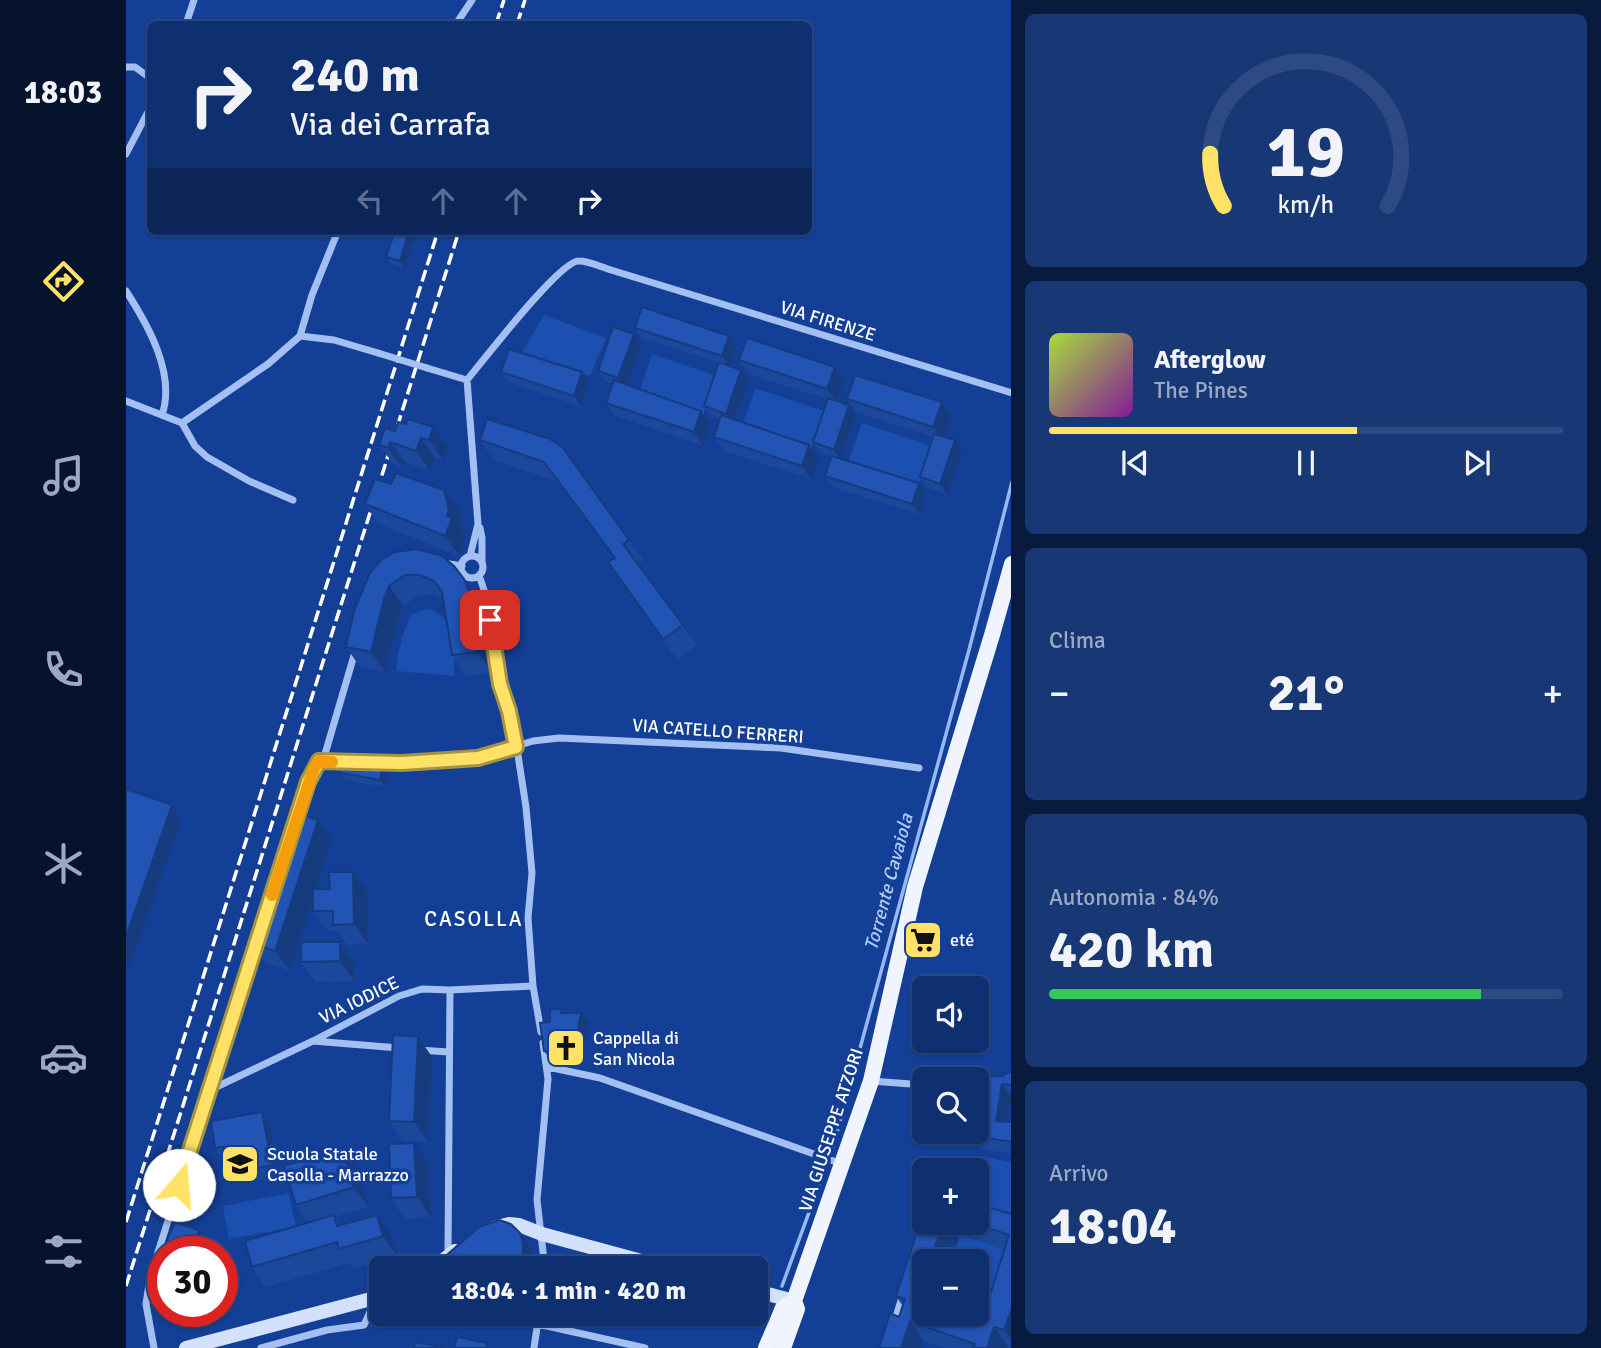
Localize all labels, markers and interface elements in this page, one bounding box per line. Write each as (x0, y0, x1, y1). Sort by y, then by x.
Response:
text: 240 m (290, 45, 420, 105)
icon: right (175, 49, 266, 140)
text: 18:03 (24, 73, 102, 112)
text: Via dei Carrafa (290, 105, 491, 144)
text: 19 (1267, 109, 1345, 198)
icon: left (351, 182, 389, 220)
icon: ahead (424, 182, 462, 220)
icon: ahead (497, 182, 535, 220)
icon: right (570, 182, 608, 220)
text: km/h (1278, 189, 1334, 220)
icon: directions (39, 257, 88, 306)
street label: VIA FIRENZE (778, 296, 878, 346)
text: Afterglow (1154, 344, 1266, 376)
text: The Pines (1154, 376, 1248, 405)
icon: previous (1116, 444, 1154, 482)
icon: pause (1287, 444, 1325, 482)
icon: next (1458, 444, 1496, 482)
icon: music (39, 451, 88, 500)
pin (460, 590, 520, 650)
icon: arrive (471, 601, 509, 639)
text: Clima (1049, 626, 1106, 655)
icon: phone (39, 645, 88, 694)
text: 21° (1268, 661, 1344, 725)
text: − (1049, 670, 1070, 717)
text: + (1542, 670, 1563, 717)
street label: VIA CATELLO FERRERI (632, 714, 804, 748)
water label: Torrente Cavaiola (859, 810, 919, 953)
icon: climate (39, 839, 88, 888)
text: Autonomia · 84% (1049, 883, 1219, 912)
district label: CASOLLA (424, 906, 524, 932)
text: 420 km (1049, 918, 1214, 982)
supermarket icon: eté (902, 919, 944, 961)
place label: eté (950, 929, 974, 951)
street label: VIA IODICE (316, 971, 402, 1029)
map controls (912, 976, 989, 1326)
button: sound (912, 976, 989, 1053)
church icon: Cappella di San Nicola (545, 1027, 587, 1069)
place label: Cappella di San Nicola (593, 1027, 679, 1070)
icon: car (39, 1033, 88, 1082)
street label: VIA GIUSEPPE ATZORI (794, 1045, 868, 1215)
button: search (912, 1067, 989, 1144)
school or university icon: Scuola Statale Casolla - Marrazzo (219, 1143, 261, 1185)
place label: Scuola Statale Casolla - Marrazzo (267, 1143, 409, 1186)
position arrow (142, 1148, 216, 1222)
button: + (912, 1158, 989, 1235)
text: Arrivo (1049, 1159, 1109, 1188)
text: 18:04 (1049, 1194, 1177, 1258)
icon: filters (39, 1227, 88, 1276)
speed limit sign: 30 (147, 1236, 238, 1327)
button: − (912, 1249, 989, 1326)
text: 18:04 · 1 min · 420 m (451, 1275, 686, 1307)

